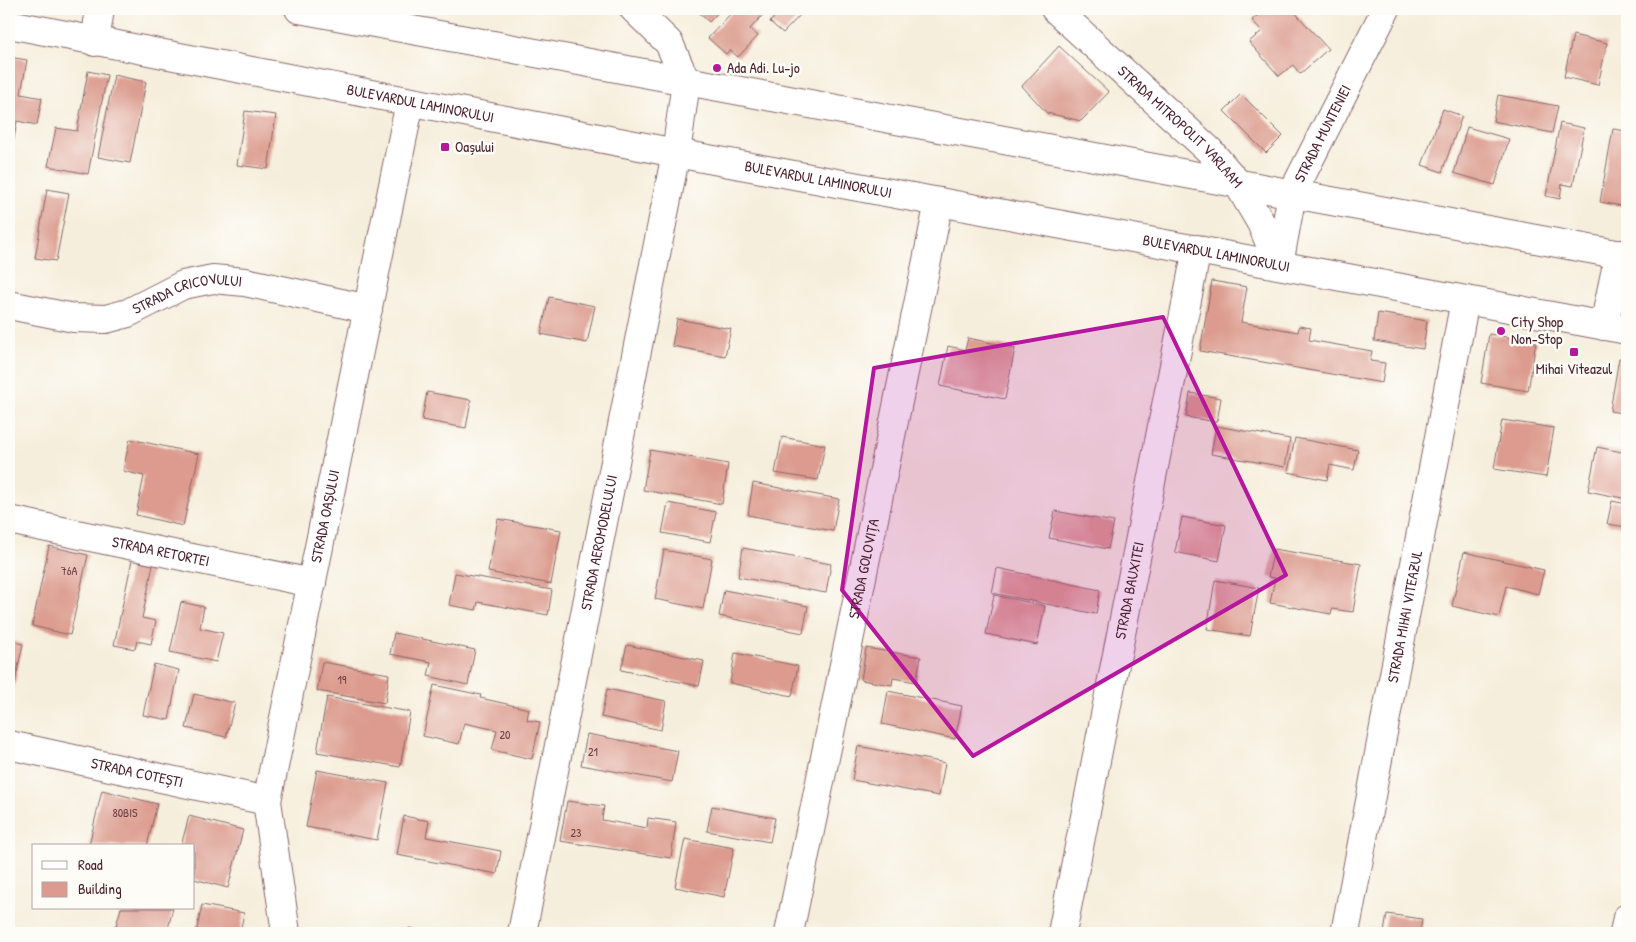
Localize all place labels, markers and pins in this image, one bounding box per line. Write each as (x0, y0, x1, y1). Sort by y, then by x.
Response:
place label: Ada Adi. Lu-jo (727, 57, 800, 78)
marker: Ada Adi. Lu-jo (711, 62, 723, 74)
place label: Oașului (455, 136, 494, 157)
marker: Oașului (439, 141, 451, 153)
place label: City Shop Non-Stop (1511, 311, 1564, 349)
marker: City Shop Non-Stop (1495, 325, 1507, 337)
marker: Mihai Viteazul (1568, 346, 1580, 358)
place label: Mihai Viteazul (1536, 358, 1612, 379)

